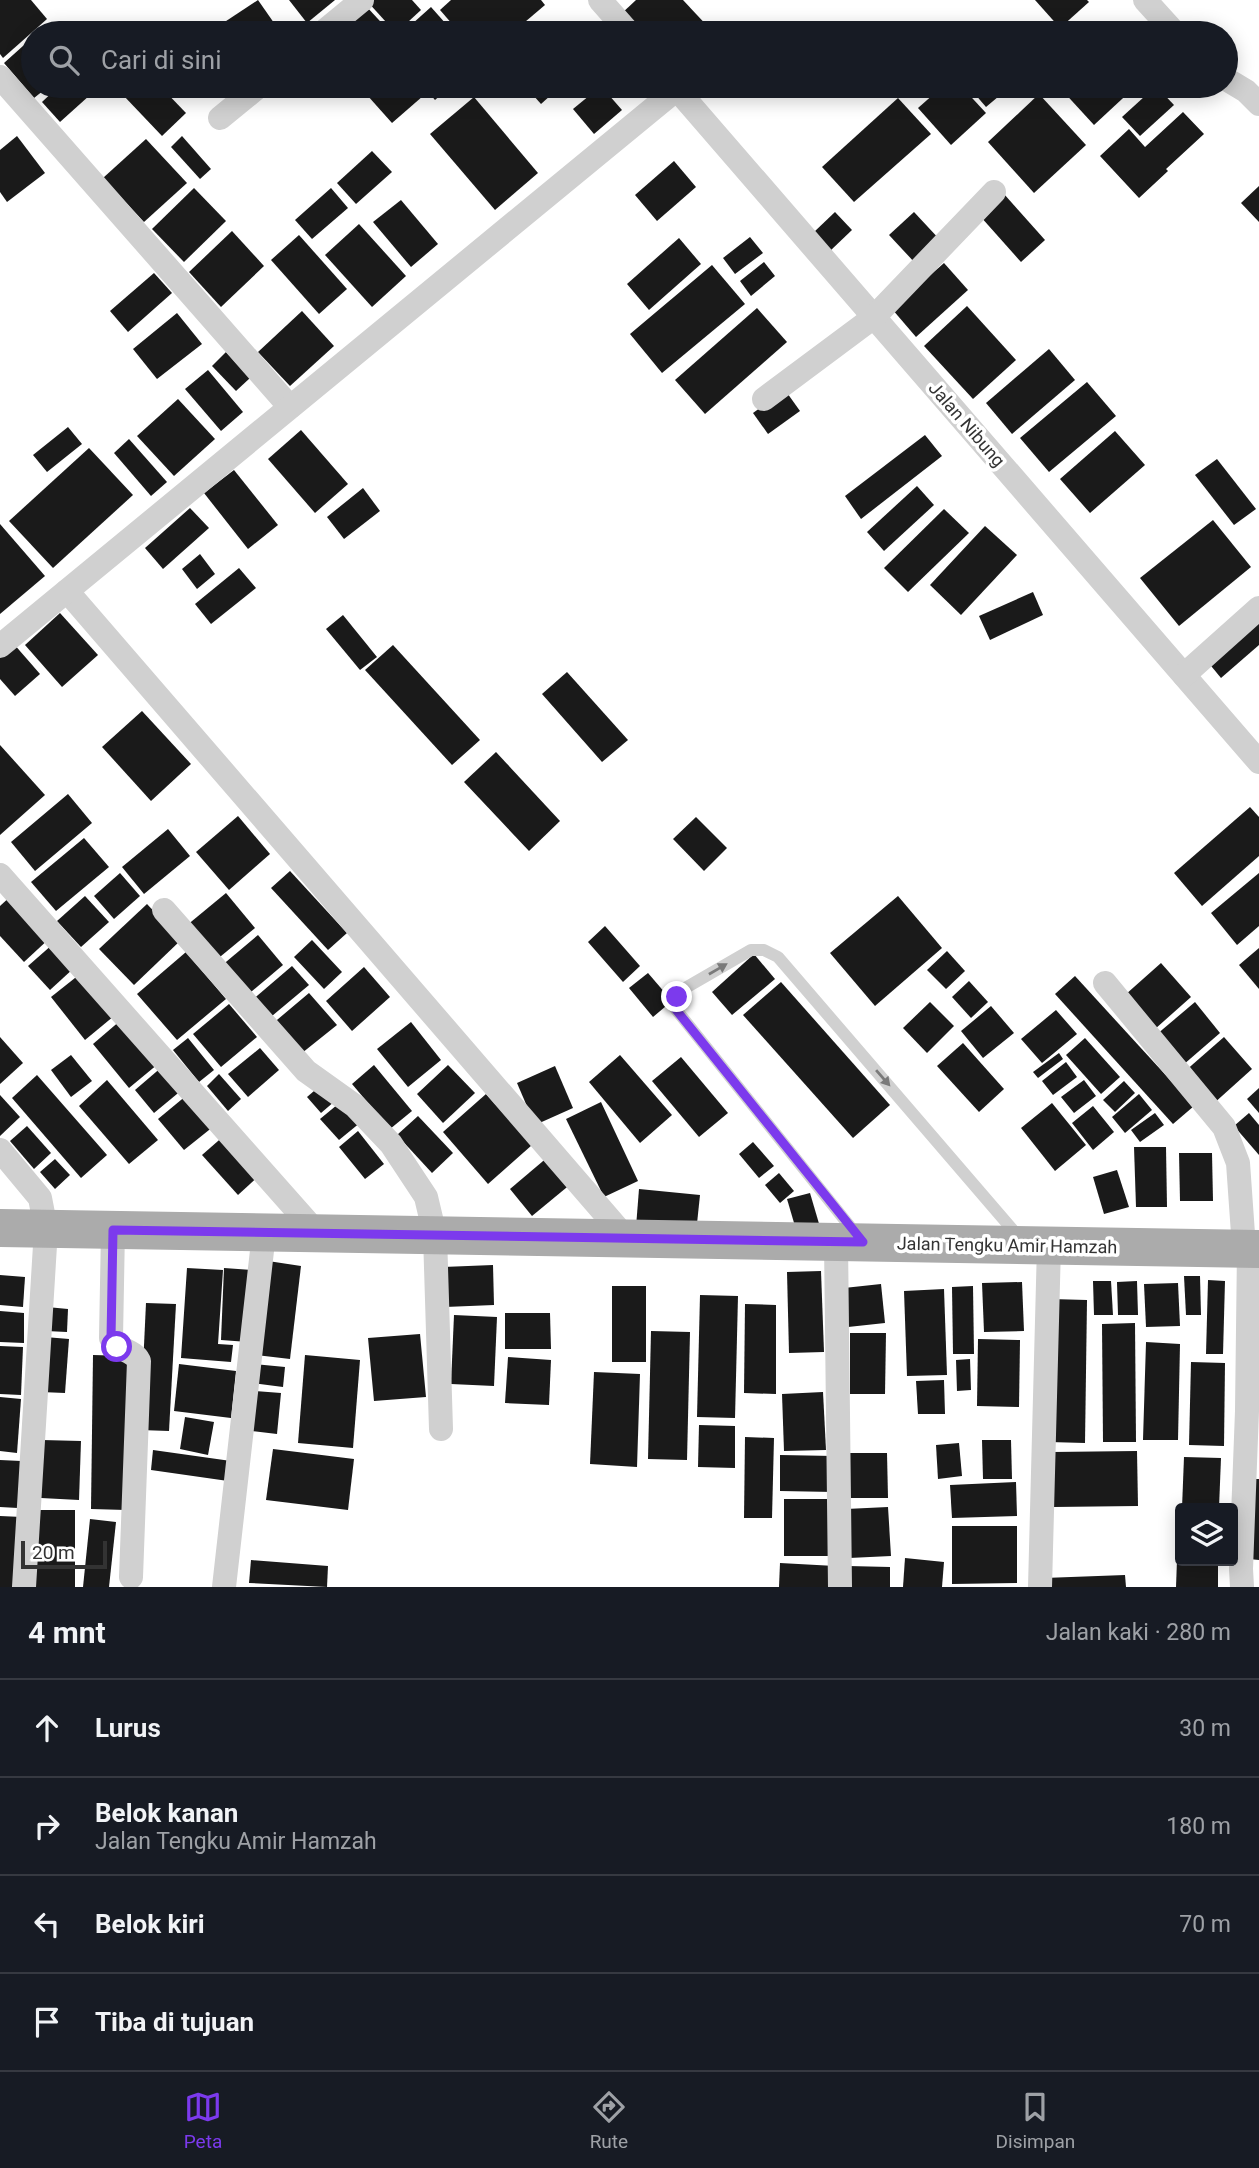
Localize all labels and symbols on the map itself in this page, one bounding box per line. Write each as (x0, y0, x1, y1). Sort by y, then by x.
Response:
street label: Jalan Nibung (924, 377, 1010, 471)
one-way arrow (709, 963, 728, 975)
route end (661, 981, 692, 1012)
one-way arrow (875, 1070, 890, 1087)
street label: Jalan Tengku Amir Hamzah (897, 1233, 1117, 1257)
route start (101, 1331, 132, 1362)
scale bar (21, 1538, 107, 1570)

